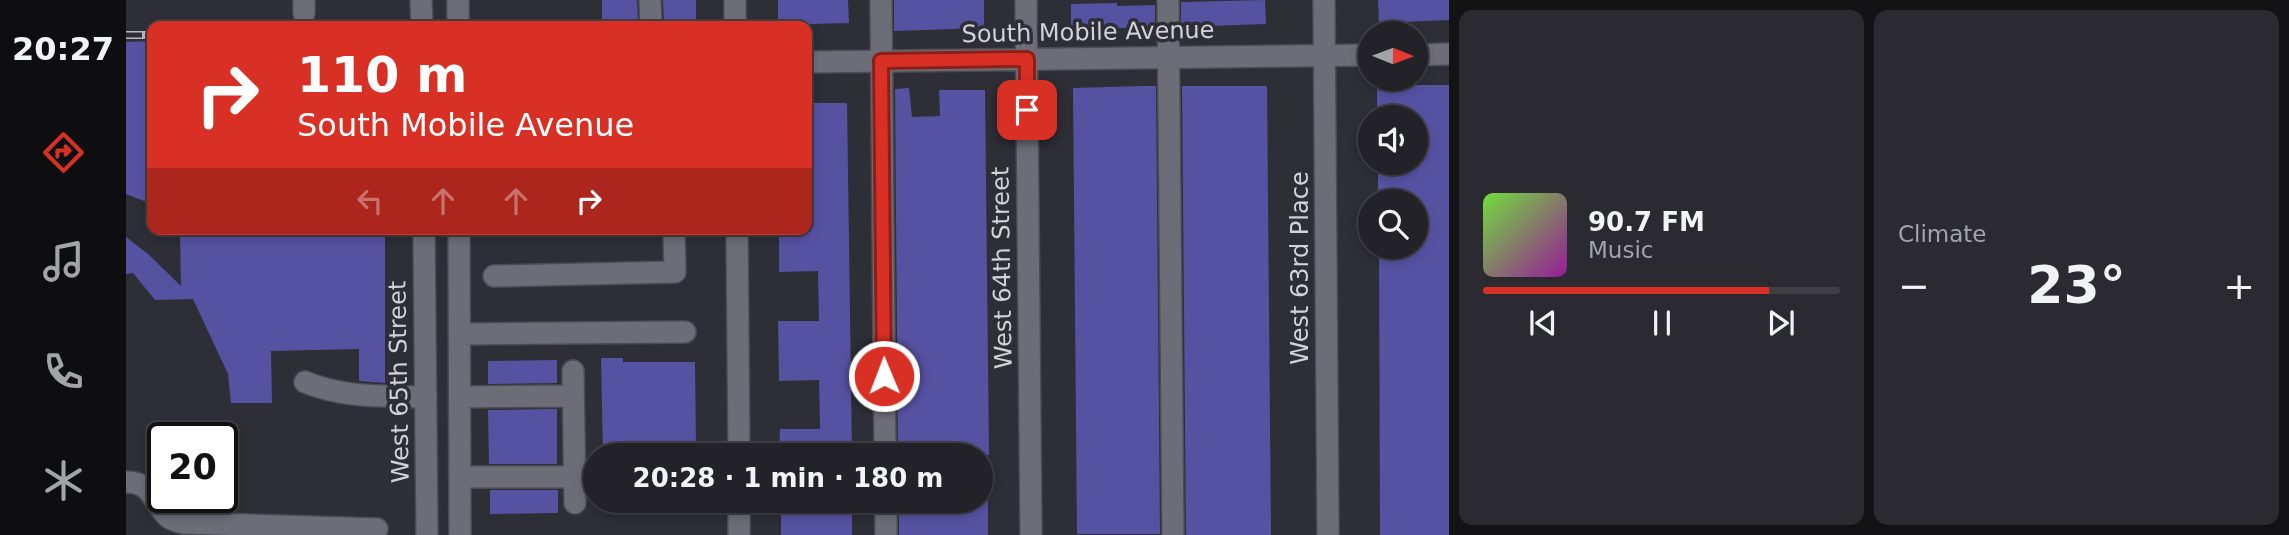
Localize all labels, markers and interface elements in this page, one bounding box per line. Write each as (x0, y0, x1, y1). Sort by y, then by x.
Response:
street label: South Mobile Avenue (961, 16, 1215, 48)
north arrow (1358, 21, 1428, 91)
map controls (1358, 21, 1428, 259)
text: 20:27 (12, 30, 114, 68)
text: 110 m (297, 47, 467, 104)
icon: right (182, 49, 273, 140)
pin (997, 80, 1057, 140)
icon: arrive (1008, 91, 1046, 129)
button: sound (1358, 105, 1428, 175)
text: South Mobile Avenue (297, 106, 634, 144)
icon: directions (39, 128, 88, 177)
street label: West 64th Street (986, 167, 1018, 369)
street label: West 63rd Place (1286, 171, 1314, 365)
icon: left (351, 182, 389, 220)
icon: ahead (424, 182, 462, 220)
icon: ahead (497, 182, 535, 220)
icon: right (570, 182, 608, 220)
button: search (1358, 189, 1428, 259)
text: 90.7 FM (1588, 207, 1705, 237)
text: Climate (1898, 221, 1987, 247)
icon: music (39, 237, 88, 286)
text: Music (1588, 237, 1653, 263)
text: 23° (2027, 255, 2126, 315)
text: − (1898, 264, 1930, 308)
text: + (2223, 264, 2255, 308)
street label: West 65th Street (383, 281, 415, 483)
icon: previous (1524, 304, 1562, 342)
icon: pause (1643, 304, 1681, 342)
icon: next (1762, 304, 1800, 342)
position arrow (847, 339, 921, 413)
icon: phone (39, 347, 88, 396)
speed limit sign: 20 (147, 422, 238, 513)
icon: climate (39, 456, 88, 505)
text: 20:28 · 1 min · 180 m (633, 463, 943, 493)

